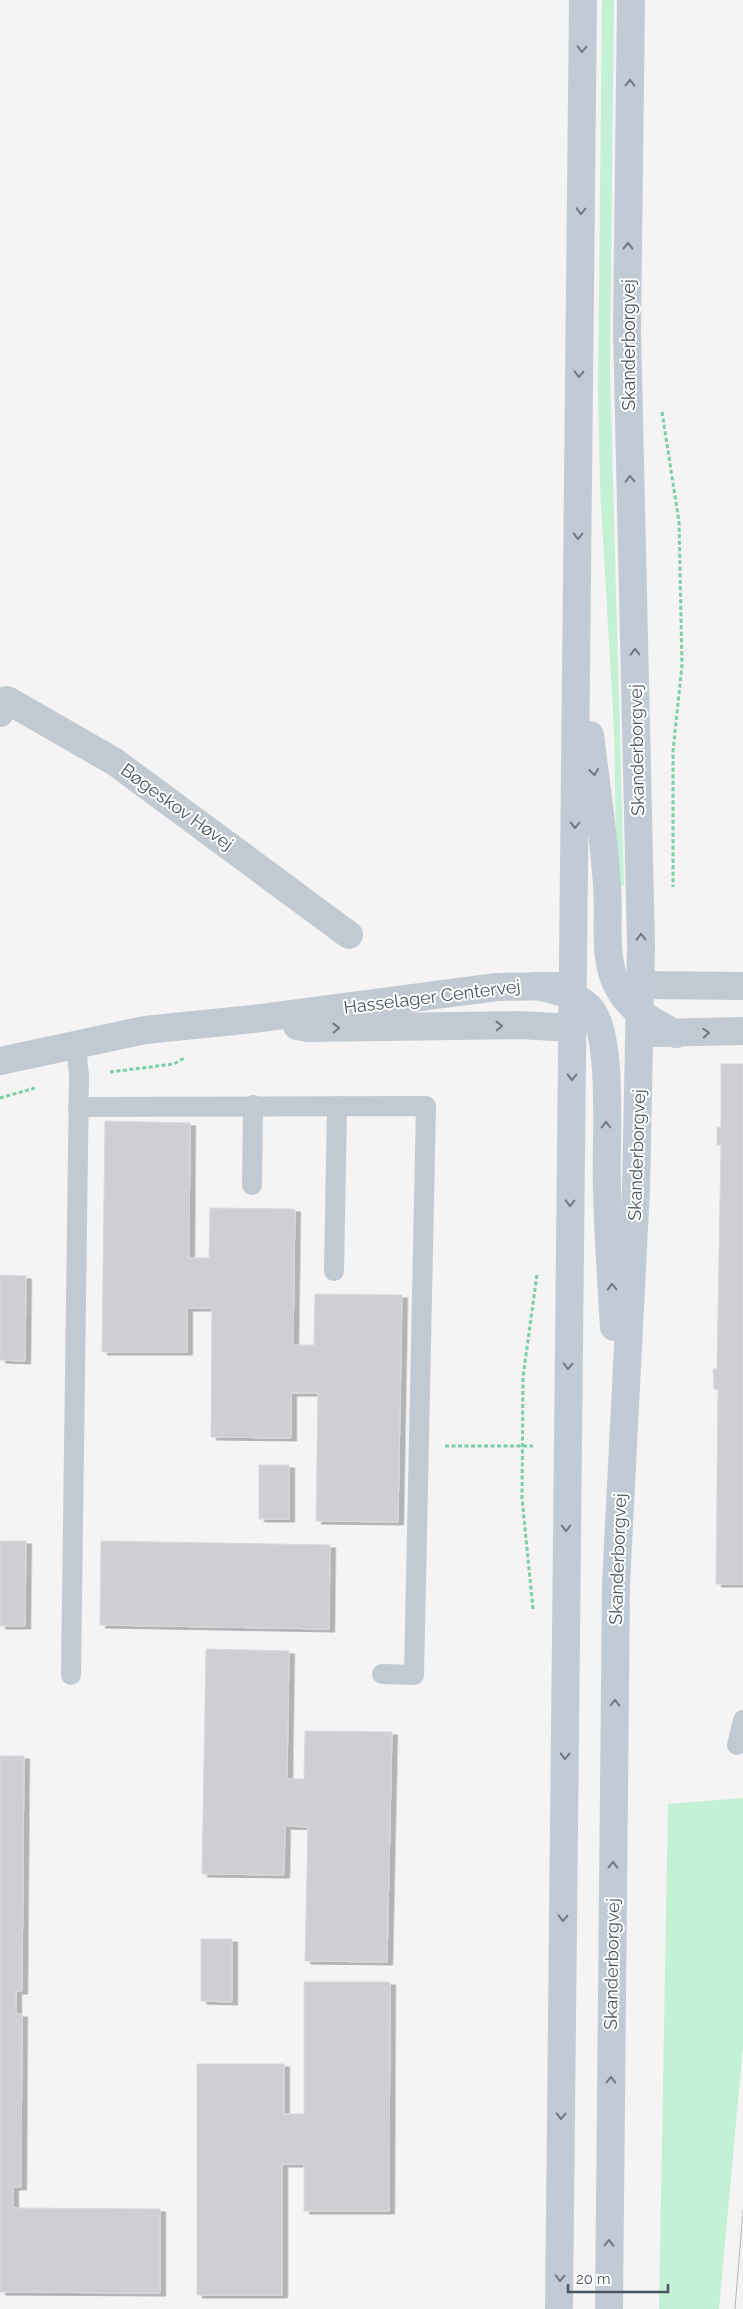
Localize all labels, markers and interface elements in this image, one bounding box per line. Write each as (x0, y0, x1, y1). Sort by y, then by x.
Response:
one-way arrow (577, 45, 587, 53)
one-way arrow (625, 79, 635, 87)
one-way arrow (576, 208, 586, 215)
one-way arrow (623, 242, 633, 250)
street label: Skanderborgvej (618, 279, 639, 411)
one-way arrow (574, 370, 584, 378)
one-way arrow (625, 474, 636, 482)
one-way arrow (573, 532, 583, 540)
one-way arrow (630, 647, 640, 655)
street label: Skanderborgvej (625, 684, 648, 816)
street label: Bøgeskov Høvej (117, 759, 238, 854)
one-way arrow (588, 768, 599, 776)
one-way arrow (570, 822, 580, 830)
one-way arrow (636, 932, 646, 940)
street label: Hasselager Centervej (342, 975, 521, 1018)
one-way arrow (495, 1020, 503, 1031)
one-way arrow (332, 1023, 340, 1033)
one-way arrow (703, 1027, 711, 1038)
one-way arrow (566, 1073, 577, 1081)
street label: Skanderborgvej (624, 1089, 649, 1221)
one-way arrow (601, 1121, 611, 1128)
one-way arrow (565, 1200, 575, 1207)
one-way arrow (606, 1283, 617, 1291)
one-way arrow (563, 1362, 573, 1370)
street label: Skanderborgvej (605, 1493, 630, 1625)
one-way arrow (561, 1524, 571, 1532)
one-way arrow (609, 1699, 620, 1707)
one-way arrow (560, 1752, 570, 1760)
one-way arrow (608, 1861, 618, 1869)
street label: Skanderborgvej (600, 1898, 623, 2030)
one-way arrow (558, 1914, 568, 1922)
one-way arrow (606, 2076, 616, 2084)
one-way arrow (556, 2112, 566, 2120)
one-way arrow (604, 2239, 614, 2246)
scale bar (568, 2262, 668, 2294)
text: 20 m (576, 2270, 611, 2288)
one-way arrow (555, 2274, 565, 2282)

